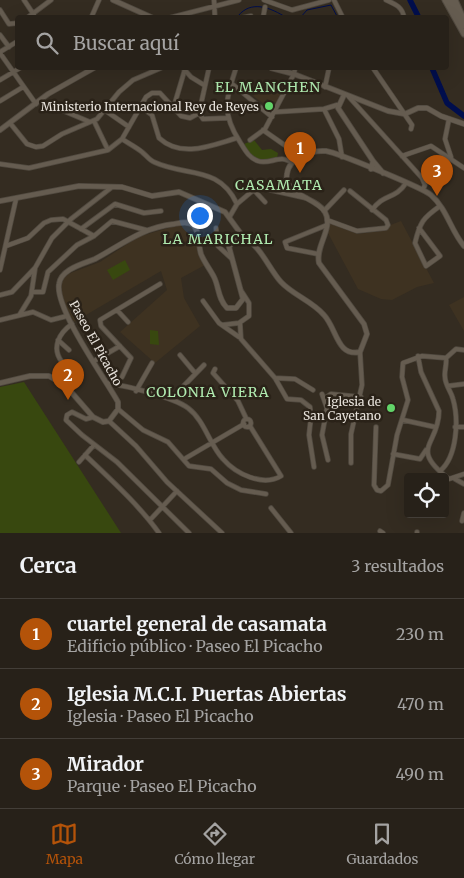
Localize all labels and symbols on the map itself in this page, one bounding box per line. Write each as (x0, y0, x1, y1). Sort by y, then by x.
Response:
district label: EL MANCHEN (215, 78, 321, 96)
place label: Ministerio Internacional Rey de Reyes (41, 99, 259, 114)
marker: Ministerio Internacional Rey de Reyes (263, 100, 275, 112)
pin: 1 (284, 132, 316, 173)
pin: 3 (421, 155, 453, 196)
district label: CASAMATA (235, 176, 323, 194)
your location (187, 203, 213, 229)
district label: LA MARICHAL (163, 230, 273, 248)
street label: Paseo El Picacho (66, 298, 126, 388)
pin: 2 (52, 359, 84, 400)
district label: COLONIA VIERA (146, 383, 270, 401)
place label: Iglesia de San Cayetano (303, 394, 381, 423)
marker: Iglesia de San Cayetano (385, 402, 397, 414)

